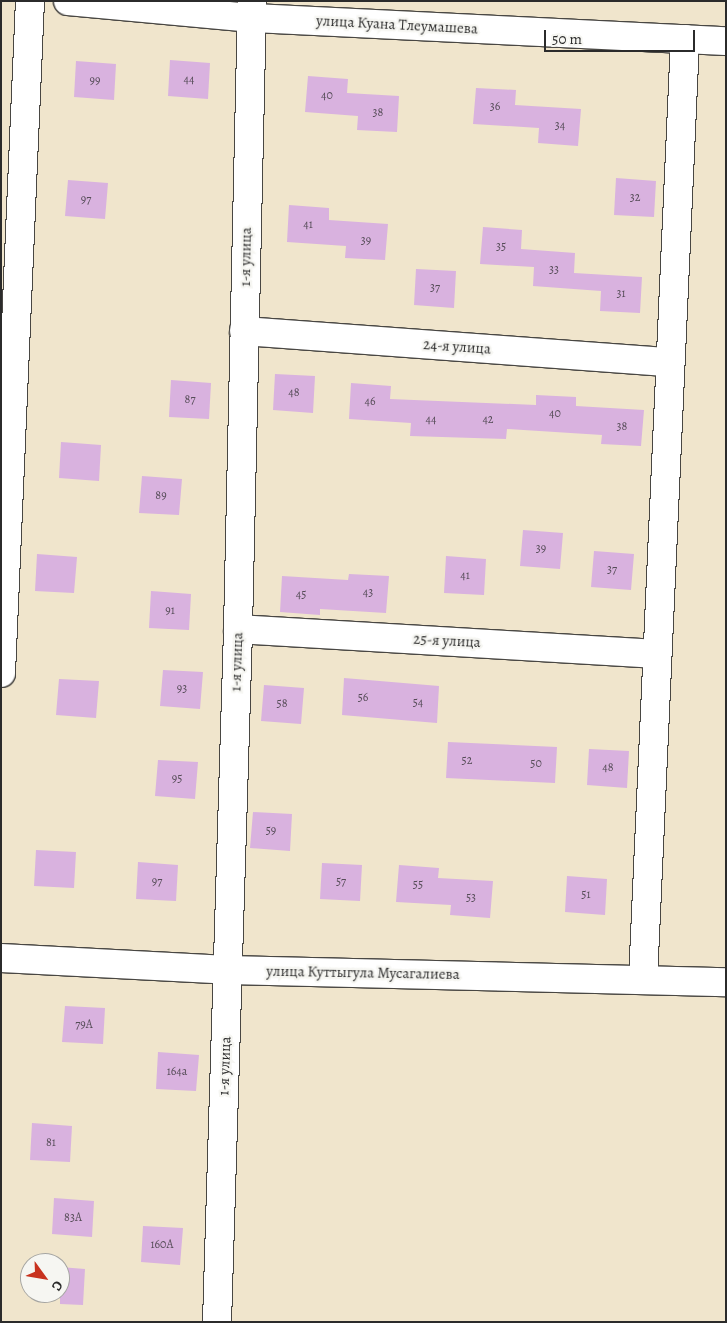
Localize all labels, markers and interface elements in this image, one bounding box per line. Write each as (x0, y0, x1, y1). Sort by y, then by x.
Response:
street label: улица Куана Тлеумашева (316, 12, 478, 38)
scale bar (547, 20, 698, 52)
text: 50 m (552, 29, 582, 49)
house number: 44 (184, 73, 194, 87)
house number: 99 (90, 74, 100, 88)
house number: 40 (321, 89, 333, 103)
house number: 36 (490, 100, 500, 114)
house number: 38 (373, 106, 383, 120)
house number: 34 (555, 119, 565, 133)
house number: 32 (630, 191, 640, 205)
house number: 97 (81, 193, 91, 207)
house number: 41 (303, 218, 313, 232)
street label: 1-я улица (236, 227, 256, 287)
house number: 39 (361, 234, 371, 248)
house number: 35 (496, 240, 506, 254)
house number: 33 (549, 263, 559, 277)
house number: 37 (430, 281, 440, 295)
house number: 31 (616, 287, 626, 301)
street label: 24-я улица (423, 336, 491, 358)
house number: 48 (288, 386, 300, 400)
house number: 87 (185, 393, 195, 407)
house number: 46 (365, 395, 375, 409)
house number: 40 (549, 407, 561, 421)
house number: 44 (426, 413, 436, 427)
house number: 42 (482, 413, 494, 427)
house number: 38 (617, 420, 627, 434)
house number: 89 (155, 489, 167, 503)
house number: 39 (536, 542, 546, 556)
house number: 37 (607, 563, 617, 577)
house number: 41 (460, 569, 470, 583)
house number: 43 (363, 586, 373, 600)
house number: 45 (296, 588, 306, 602)
house number: 91 (165, 604, 175, 618)
street label: 25-я улица (413, 630, 481, 652)
street label: 1-я улица (227, 632, 247, 692)
house number: 93 (177, 682, 187, 696)
house number: 56 (358, 691, 368, 705)
house number: 54 (413, 696, 423, 710)
house number: 58 (277, 697, 287, 711)
house number: 52 (462, 754, 472, 768)
house number: 50 (530, 757, 542, 771)
house number: 48 (602, 761, 614, 775)
house number: 95 (172, 772, 182, 786)
house number: 59 (266, 824, 276, 838)
house number: 97 (152, 875, 162, 889)
house number: 57 (336, 875, 346, 889)
house number: 55 (413, 878, 423, 892)
house number: 51 (581, 888, 591, 902)
house number: 53 (466, 891, 476, 905)
street label: улица Куттыгула Мусагалиева (266, 962, 460, 984)
house number: 79А (75, 1018, 93, 1032)
street label: 1-я улица (215, 1036, 235, 1096)
house number: 164а (167, 1065, 187, 1079)
house number: 81 (46, 1136, 56, 1150)
house number: 83А (64, 1211, 82, 1225)
house number: 160А (150, 1238, 174, 1252)
north arrow (20, 1253, 70, 1303)
text: С (47, 1277, 68, 1294)

